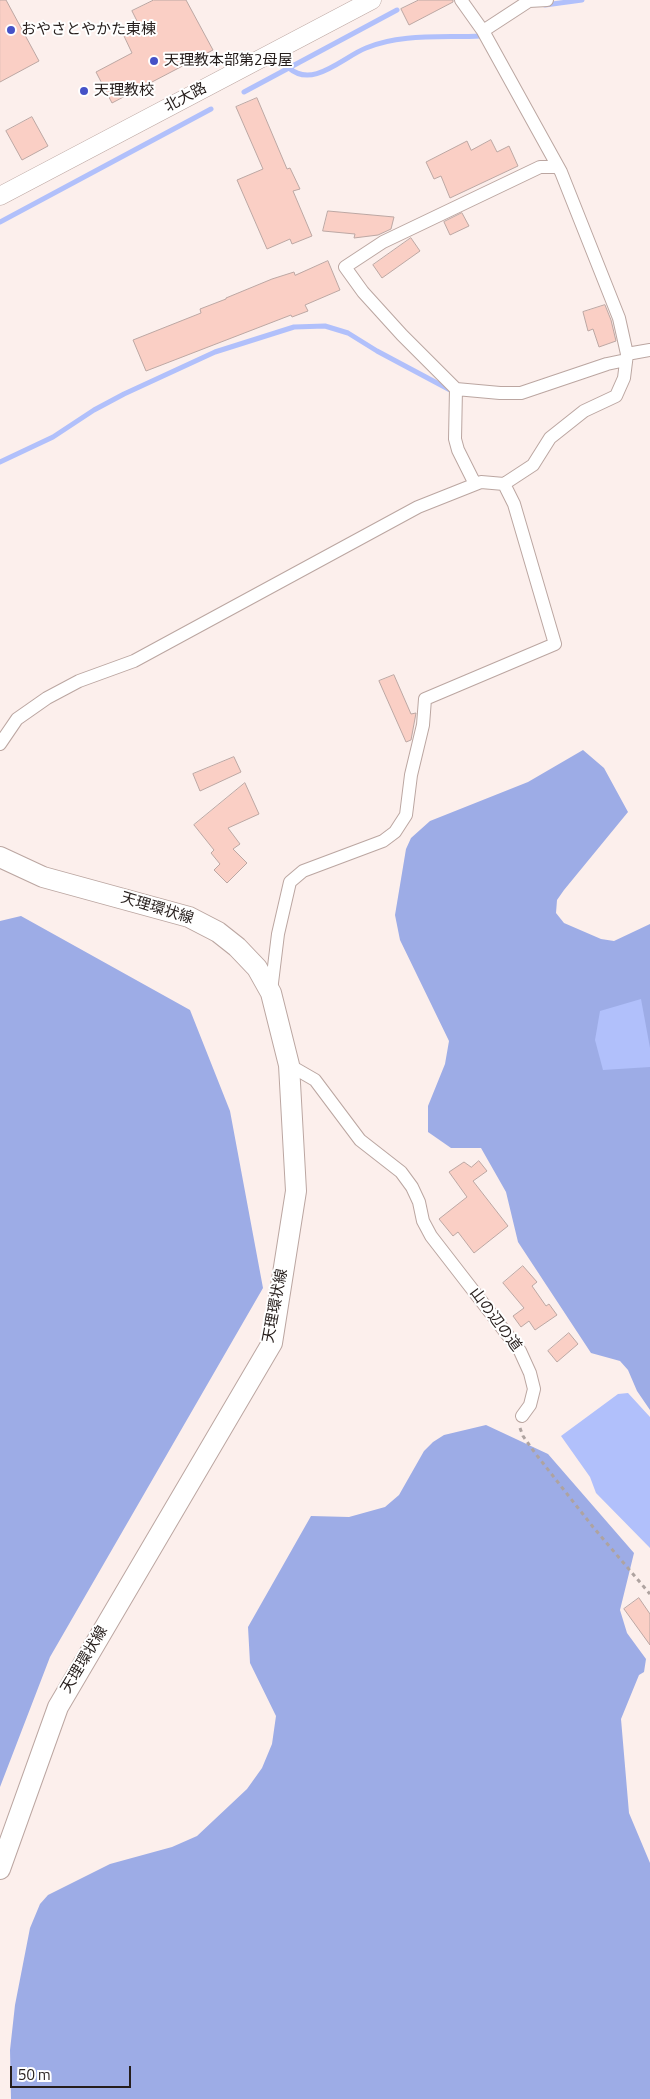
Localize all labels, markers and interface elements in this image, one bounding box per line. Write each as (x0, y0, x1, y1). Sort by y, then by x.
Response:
place label: おやさとやかた東棟 (21, 21, 156, 39)
marker: おやさとやかた東棟 (5, 24, 17, 36)
place label: 天理教本部第2母屋 (164, 52, 292, 70)
marker: 天理教本部第2母屋 (148, 55, 160, 67)
street label: 北大路 (162, 79, 210, 117)
place label: 天理教校 (94, 82, 154, 100)
marker: 天理教校 (78, 85, 90, 97)
street label: 天理環状線 (119, 889, 195, 929)
street label: 天理環状線 (260, 1267, 292, 1345)
street label: 山の辺の道 (465, 1285, 525, 1355)
street label: 天理環状線 (58, 1623, 112, 1697)
scale bar (12, 2056, 134, 2088)
text: 50 m (18, 2063, 51, 2086)

